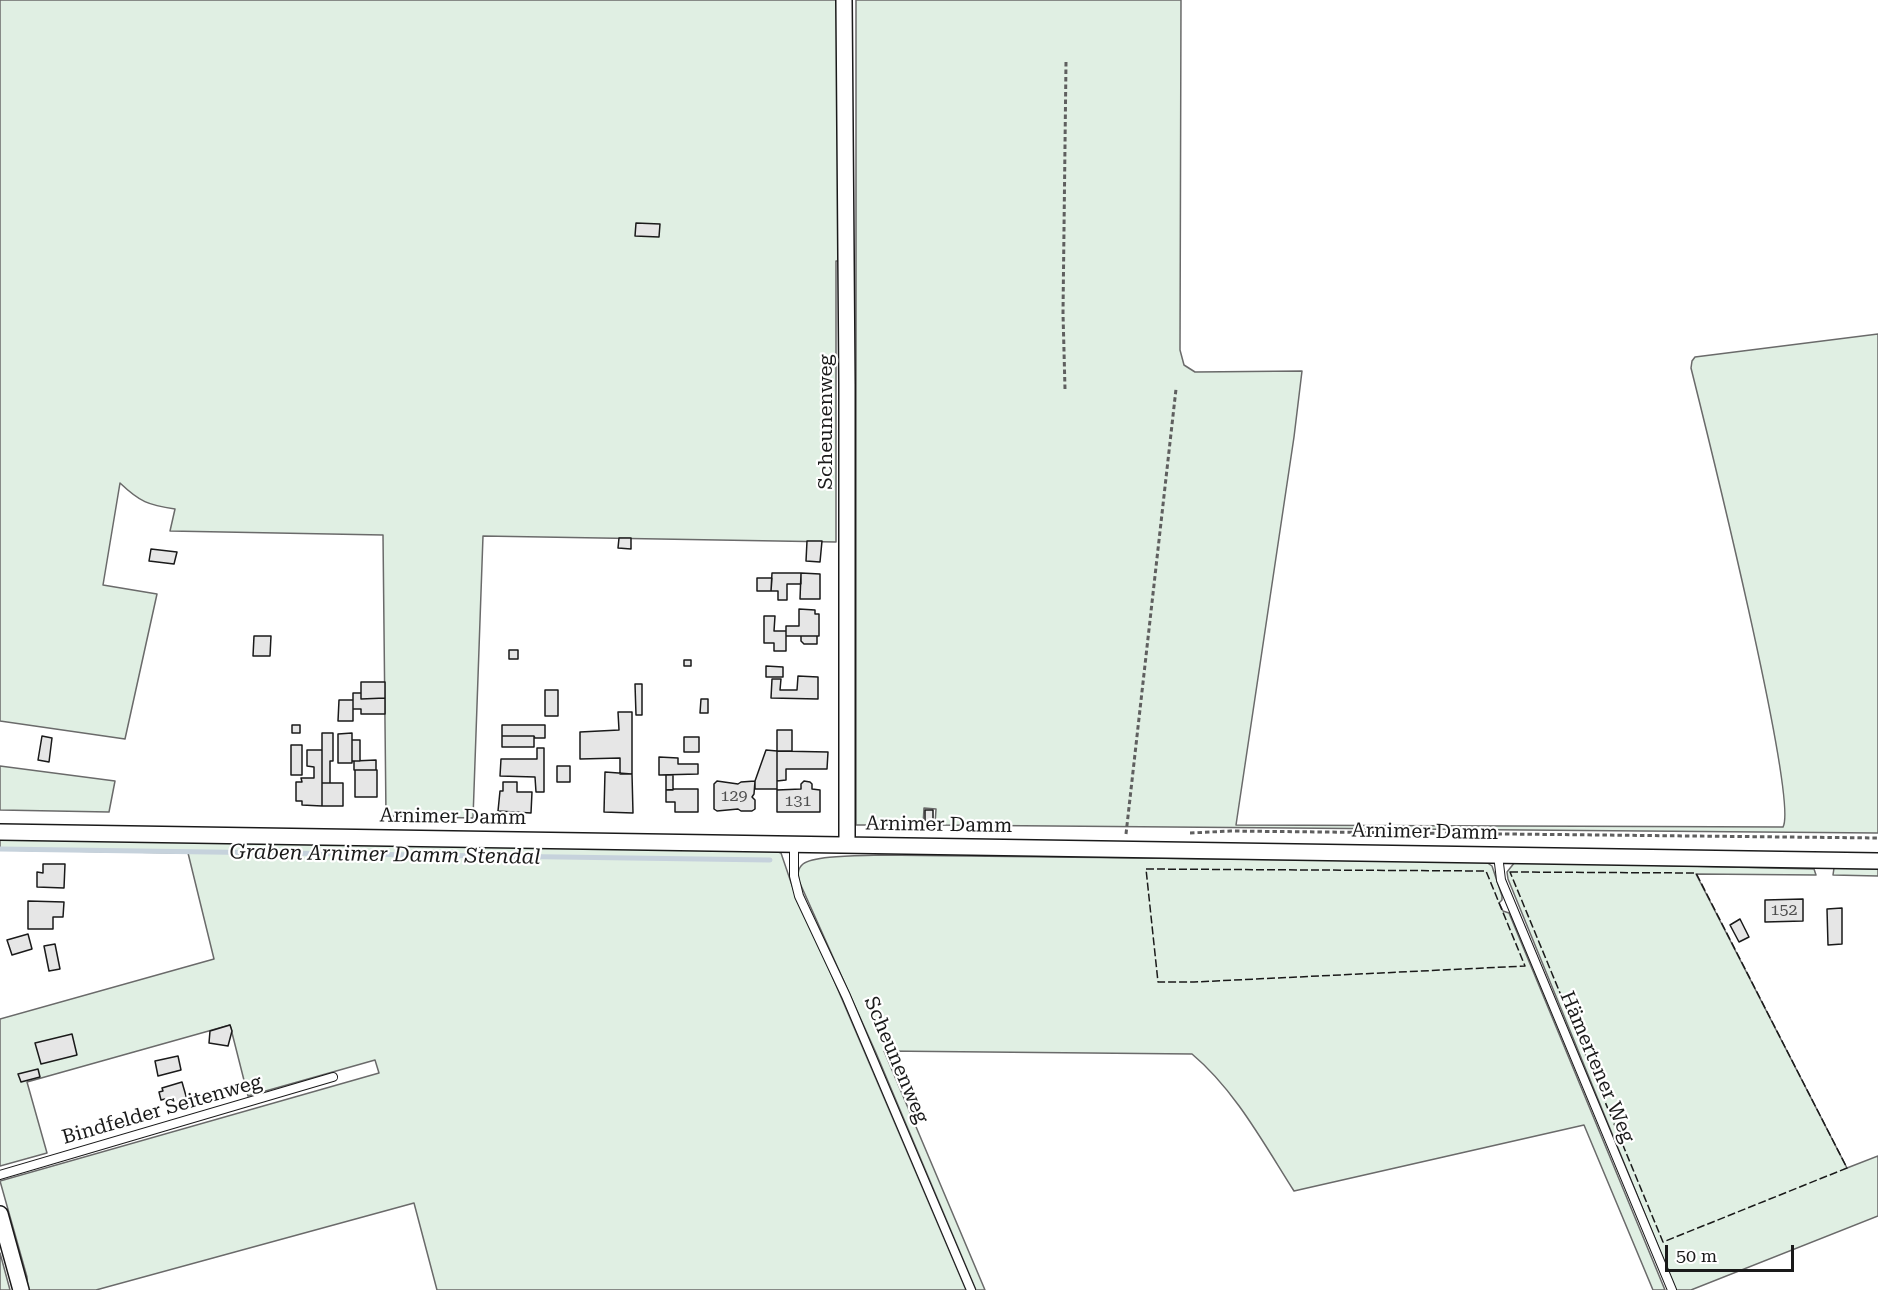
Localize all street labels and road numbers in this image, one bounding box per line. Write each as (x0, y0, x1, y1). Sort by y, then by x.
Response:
street label: Scheunenweg (814, 354, 838, 490)
street label: Arnimer Damm (379, 804, 527, 830)
street label: Arnimer Damm (865, 812, 1013, 838)
street label: Arnimer Damm (1351, 819, 1499, 845)
street label: Hämertener Weg (1554, 988, 1640, 1146)
street label: Scheunenweg (859, 993, 933, 1127)
street label: Bindfelder Seitenweg (59, 1070, 265, 1150)

